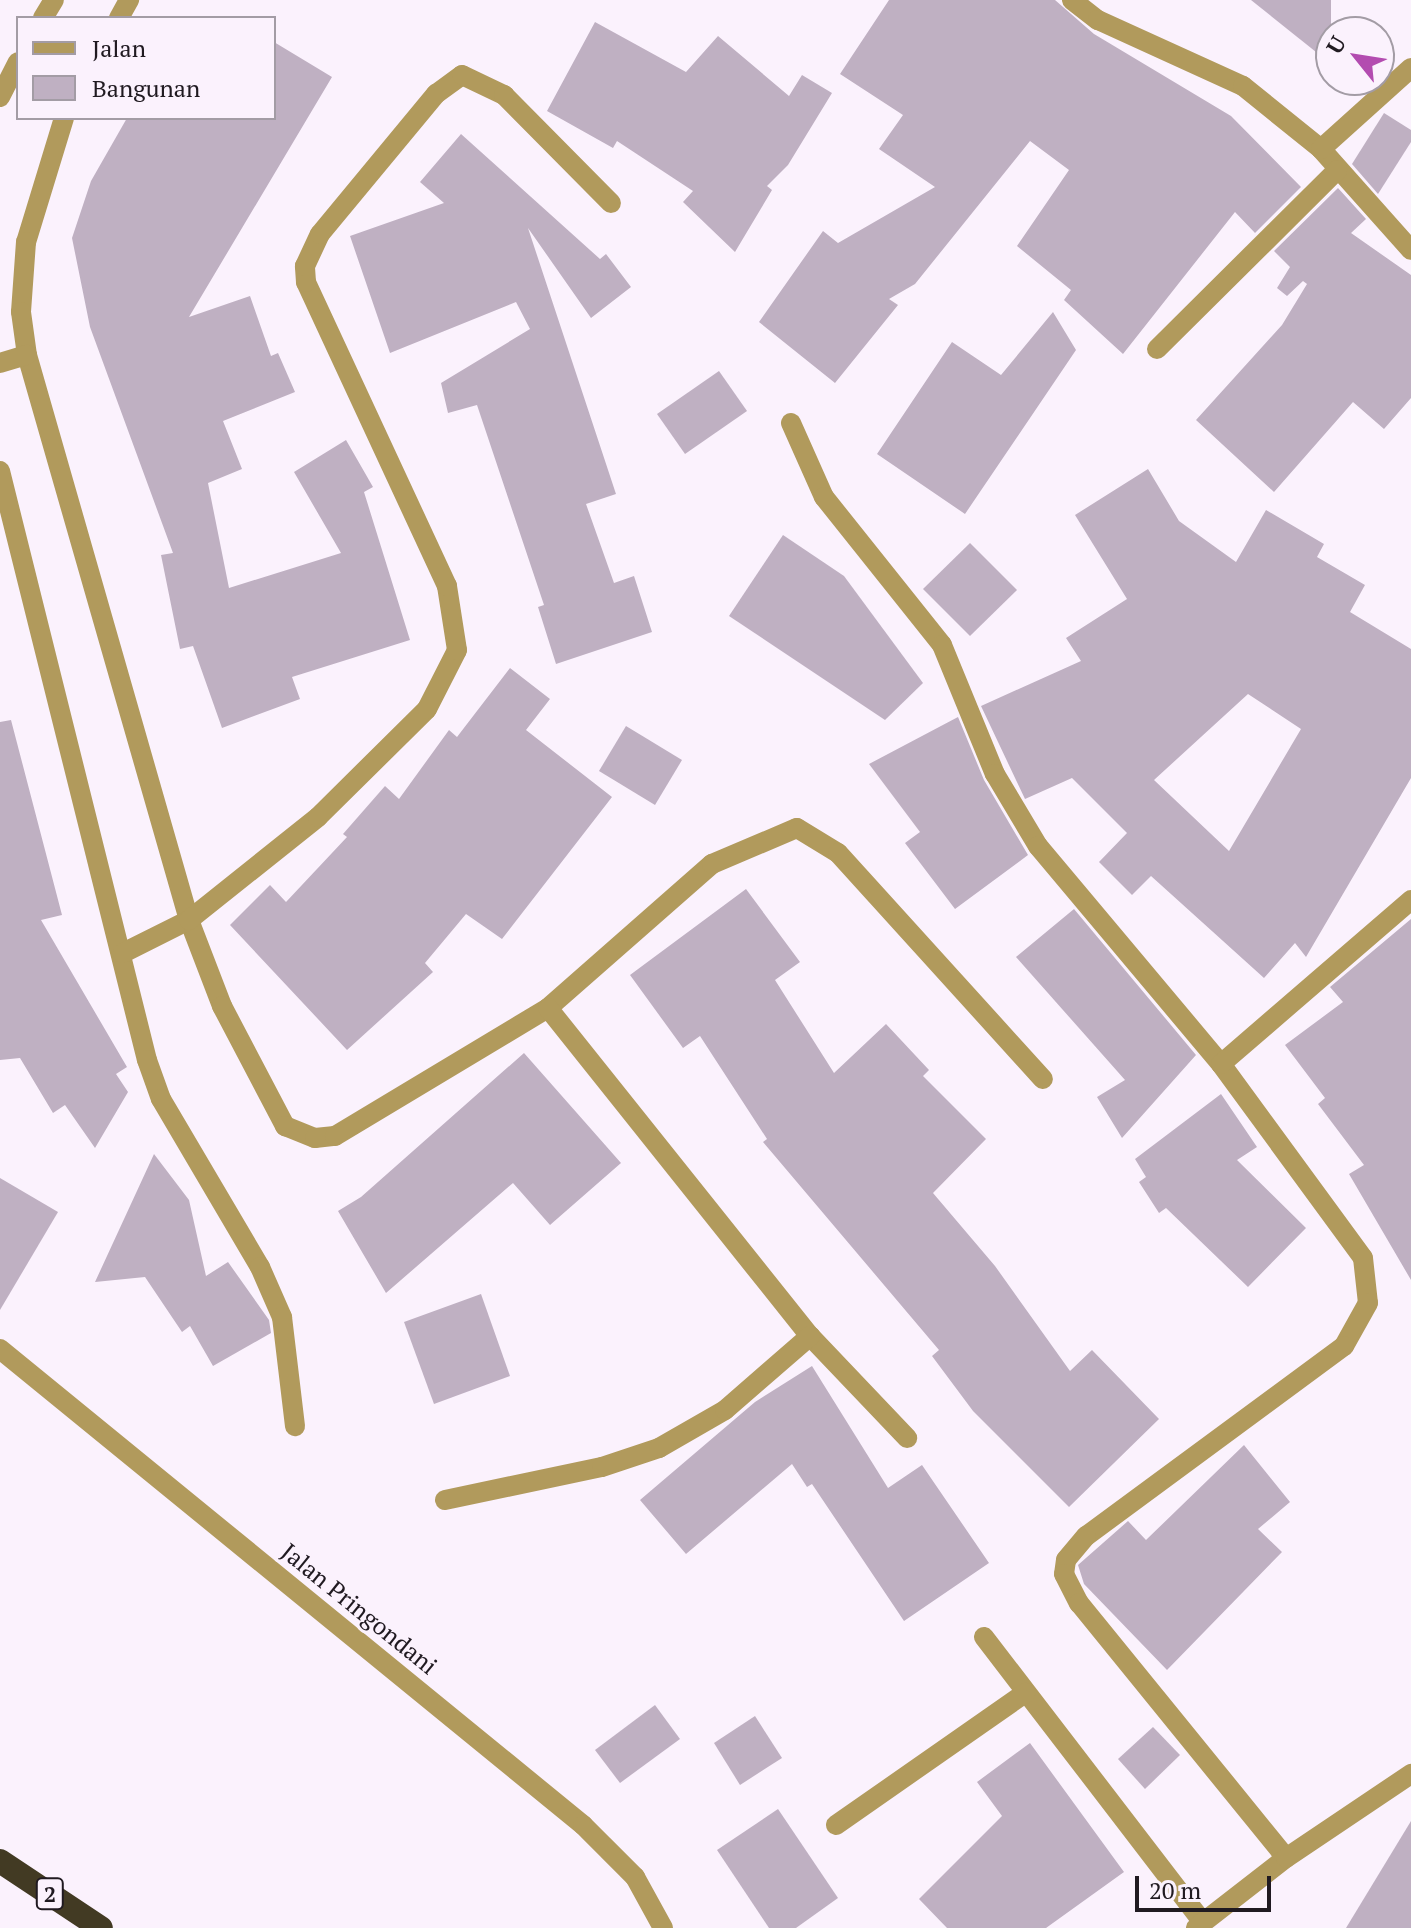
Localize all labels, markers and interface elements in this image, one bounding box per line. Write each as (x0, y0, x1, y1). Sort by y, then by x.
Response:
legend (16, 16, 276, 120)
north arrow (1315, 16, 1395, 96)
text: U (1319, 31, 1352, 59)
text: Jalan (92, 32, 146, 64)
text: Bangunan (92, 72, 200, 104)
street label: Jalan Pringondani (275, 1537, 443, 1681)
scale bar (1139, 1860, 1275, 1910)
text: 20 m (1149, 1874, 1201, 1906)
road number: 2 (34, 1876, 66, 1912)

